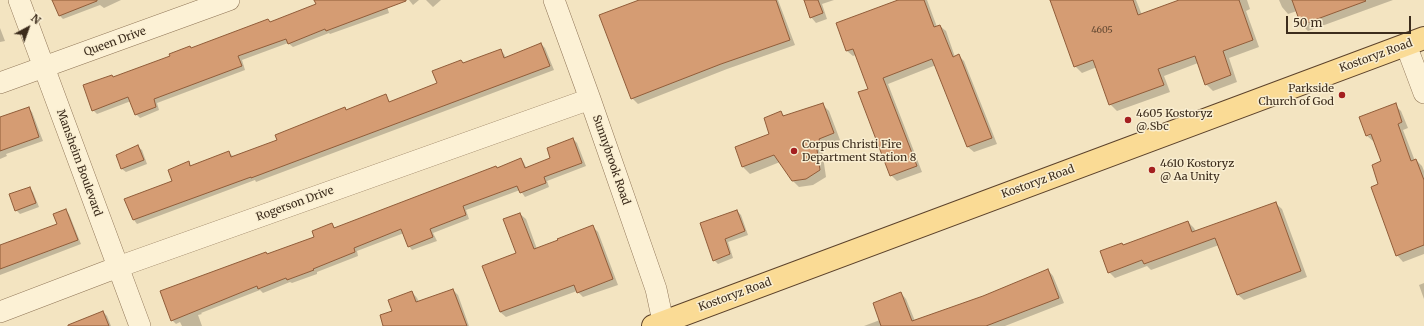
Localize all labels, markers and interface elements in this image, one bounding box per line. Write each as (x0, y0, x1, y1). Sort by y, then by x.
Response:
north arrow (8, 8, 48, 48)
scale bar (1288, 8, 1413, 34)
text: N (28, 11, 44, 27)
text: 50 m (1293, 15, 1322, 30)
street label: Queen Drive (82, 25, 148, 59)
house number: 4605 (1091, 25, 1113, 35)
street label: Kostoryz Road (1338, 37, 1414, 75)
place label: Parkside Church of God (1258, 82, 1334, 108)
marker: Parkside Church of God (1337, 90, 1347, 100)
place label: 4605 Kostoryz @ Sbc (1136, 107, 1213, 133)
street label: Mansheim Boulevard (54, 108, 104, 218)
street label: Sunnybrook Road (589, 113, 633, 207)
marker: 4605 Kostoryz @ Sbc (1123, 115, 1133, 125)
place label: Corpus Christi Fire Department Station 8 (802, 138, 916, 164)
marker: Corpus Christi Fire Department Station 8 (789, 146, 799, 156)
place label: 4610 Kostoryz @ Aa Unity (1160, 157, 1234, 183)
street label: Kostoryz Road (1000, 163, 1076, 201)
marker: 4610 Kostoryz @ Aa Unity (1147, 165, 1157, 175)
street label: Rogerson Drive (254, 184, 336, 224)
street label: Kostoryz Road (697, 276, 773, 314)

